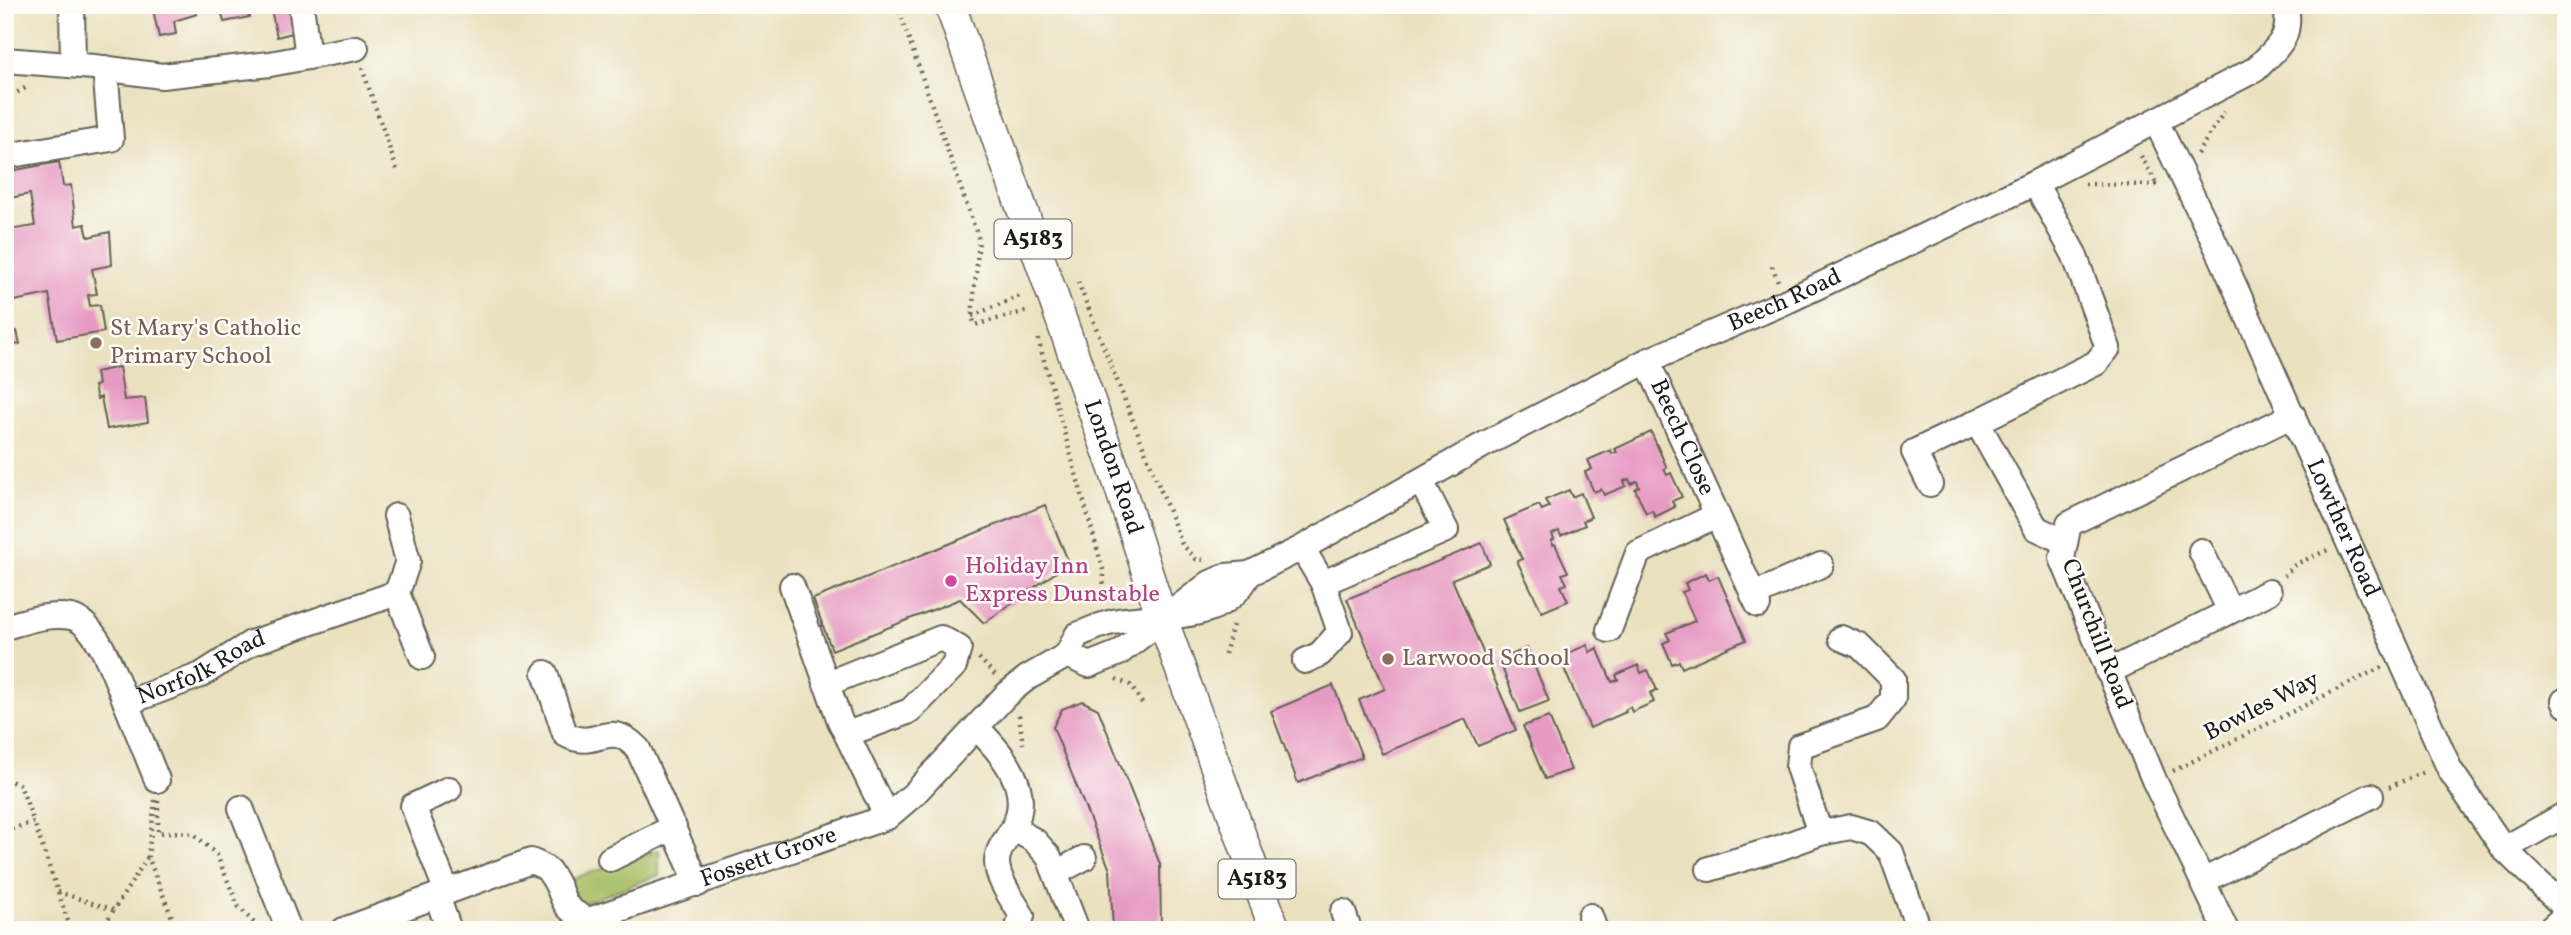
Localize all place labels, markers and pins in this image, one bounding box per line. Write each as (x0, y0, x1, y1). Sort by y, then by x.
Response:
place label: St Mary's Catholic Primary School (110, 312, 301, 374)
marker: St Mary's Catholic Primary School (88, 335, 104, 351)
place label: Holiday Inn Express Dunstable (965, 550, 1160, 612)
marker: Holiday Inn Express Dunstable (943, 573, 959, 589)
place label: Larwood School (1402, 642, 1570, 676)
marker: Larwood School (1380, 651, 1396, 667)

